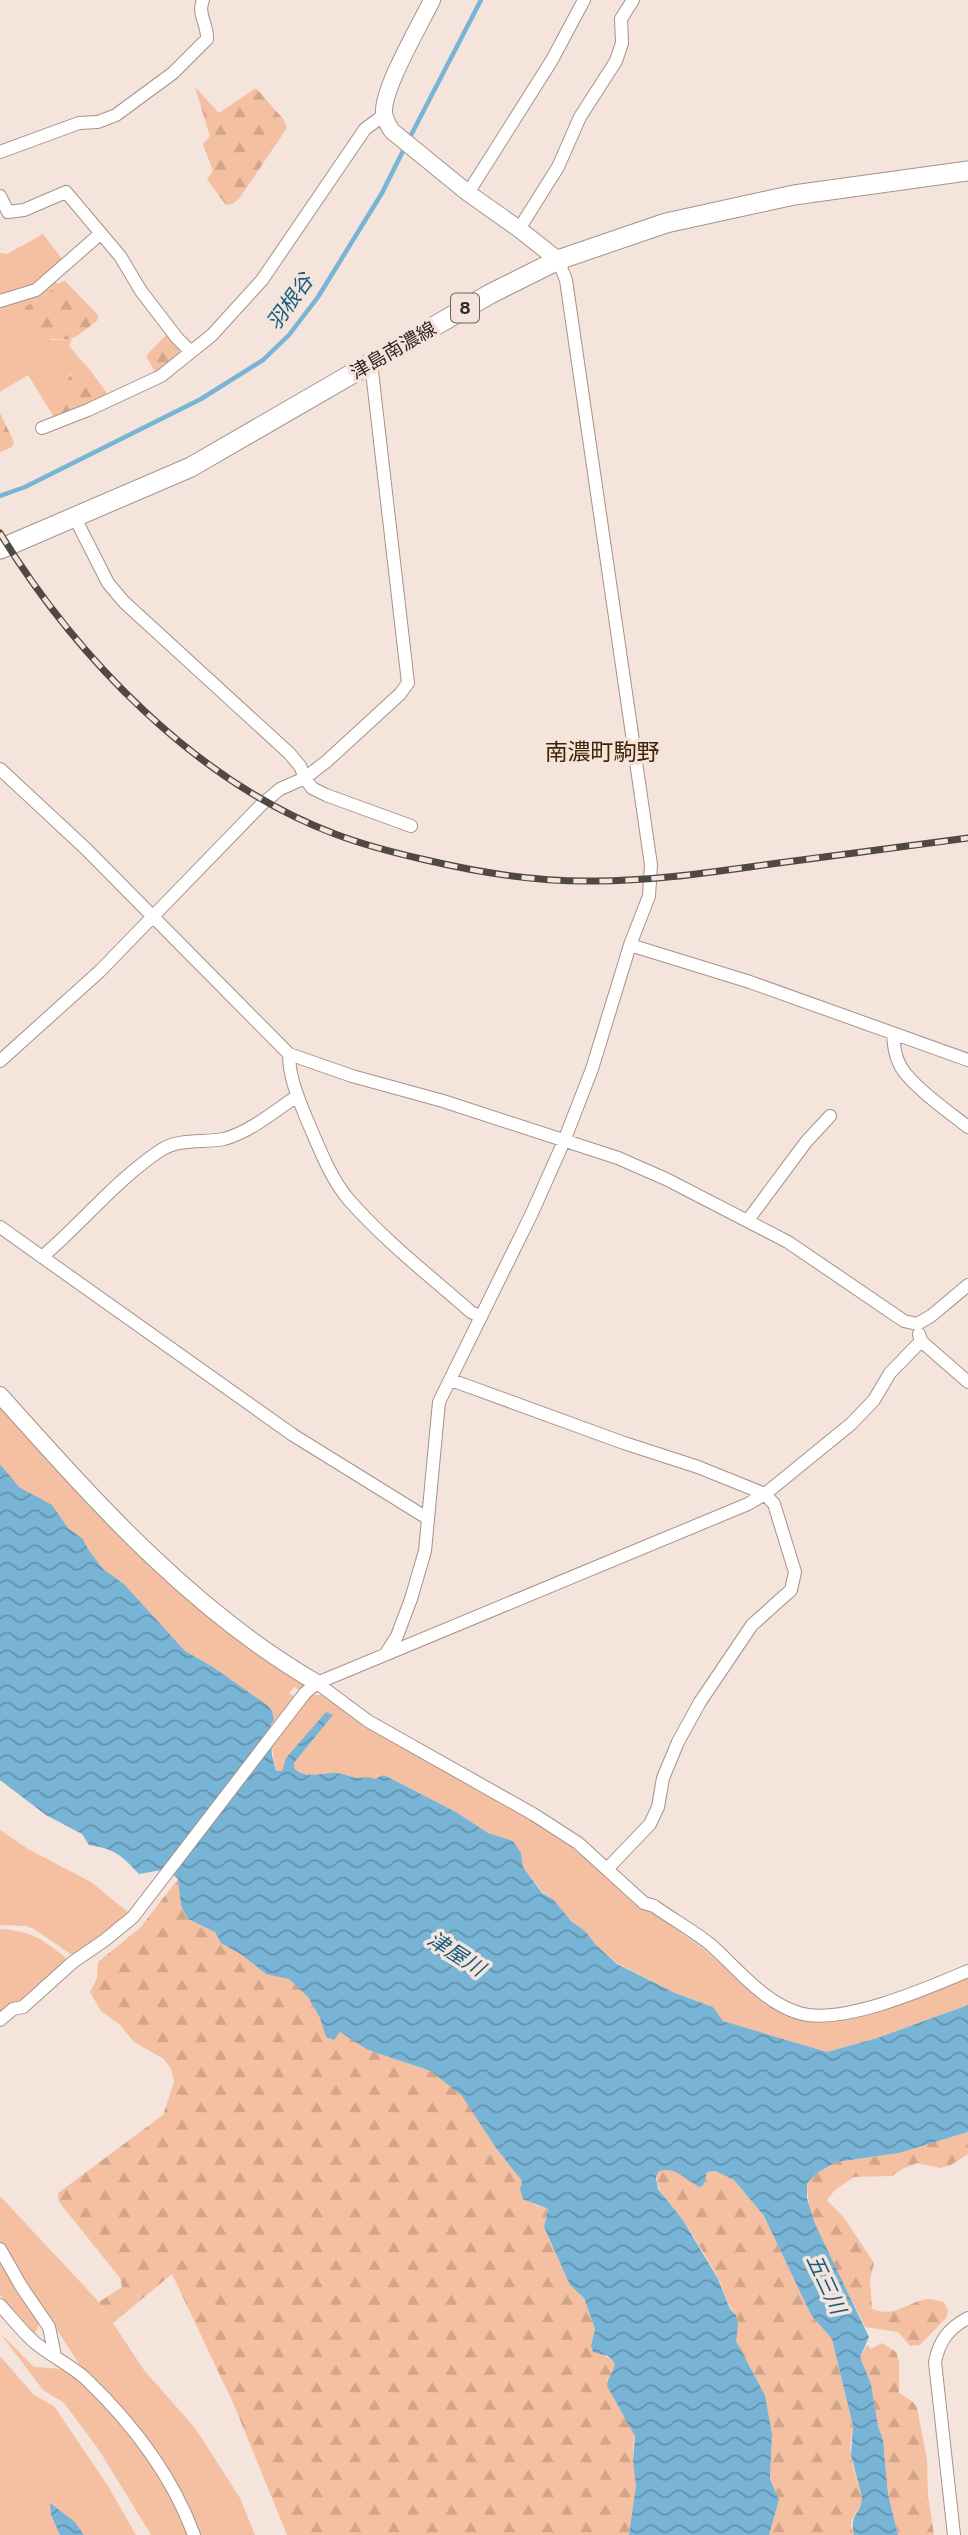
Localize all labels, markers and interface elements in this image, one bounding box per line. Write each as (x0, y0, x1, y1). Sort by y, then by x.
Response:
water label: 羽根谷 (261, 267, 319, 335)
road number: 8 (451, 294, 479, 322)
street label: 津島南濃線 (346, 317, 440, 384)
district label: 南濃町駒野 (545, 738, 660, 766)
water label: 津屋川 (423, 1926, 491, 1982)
water label: 五三川 (802, 2250, 852, 2319)

